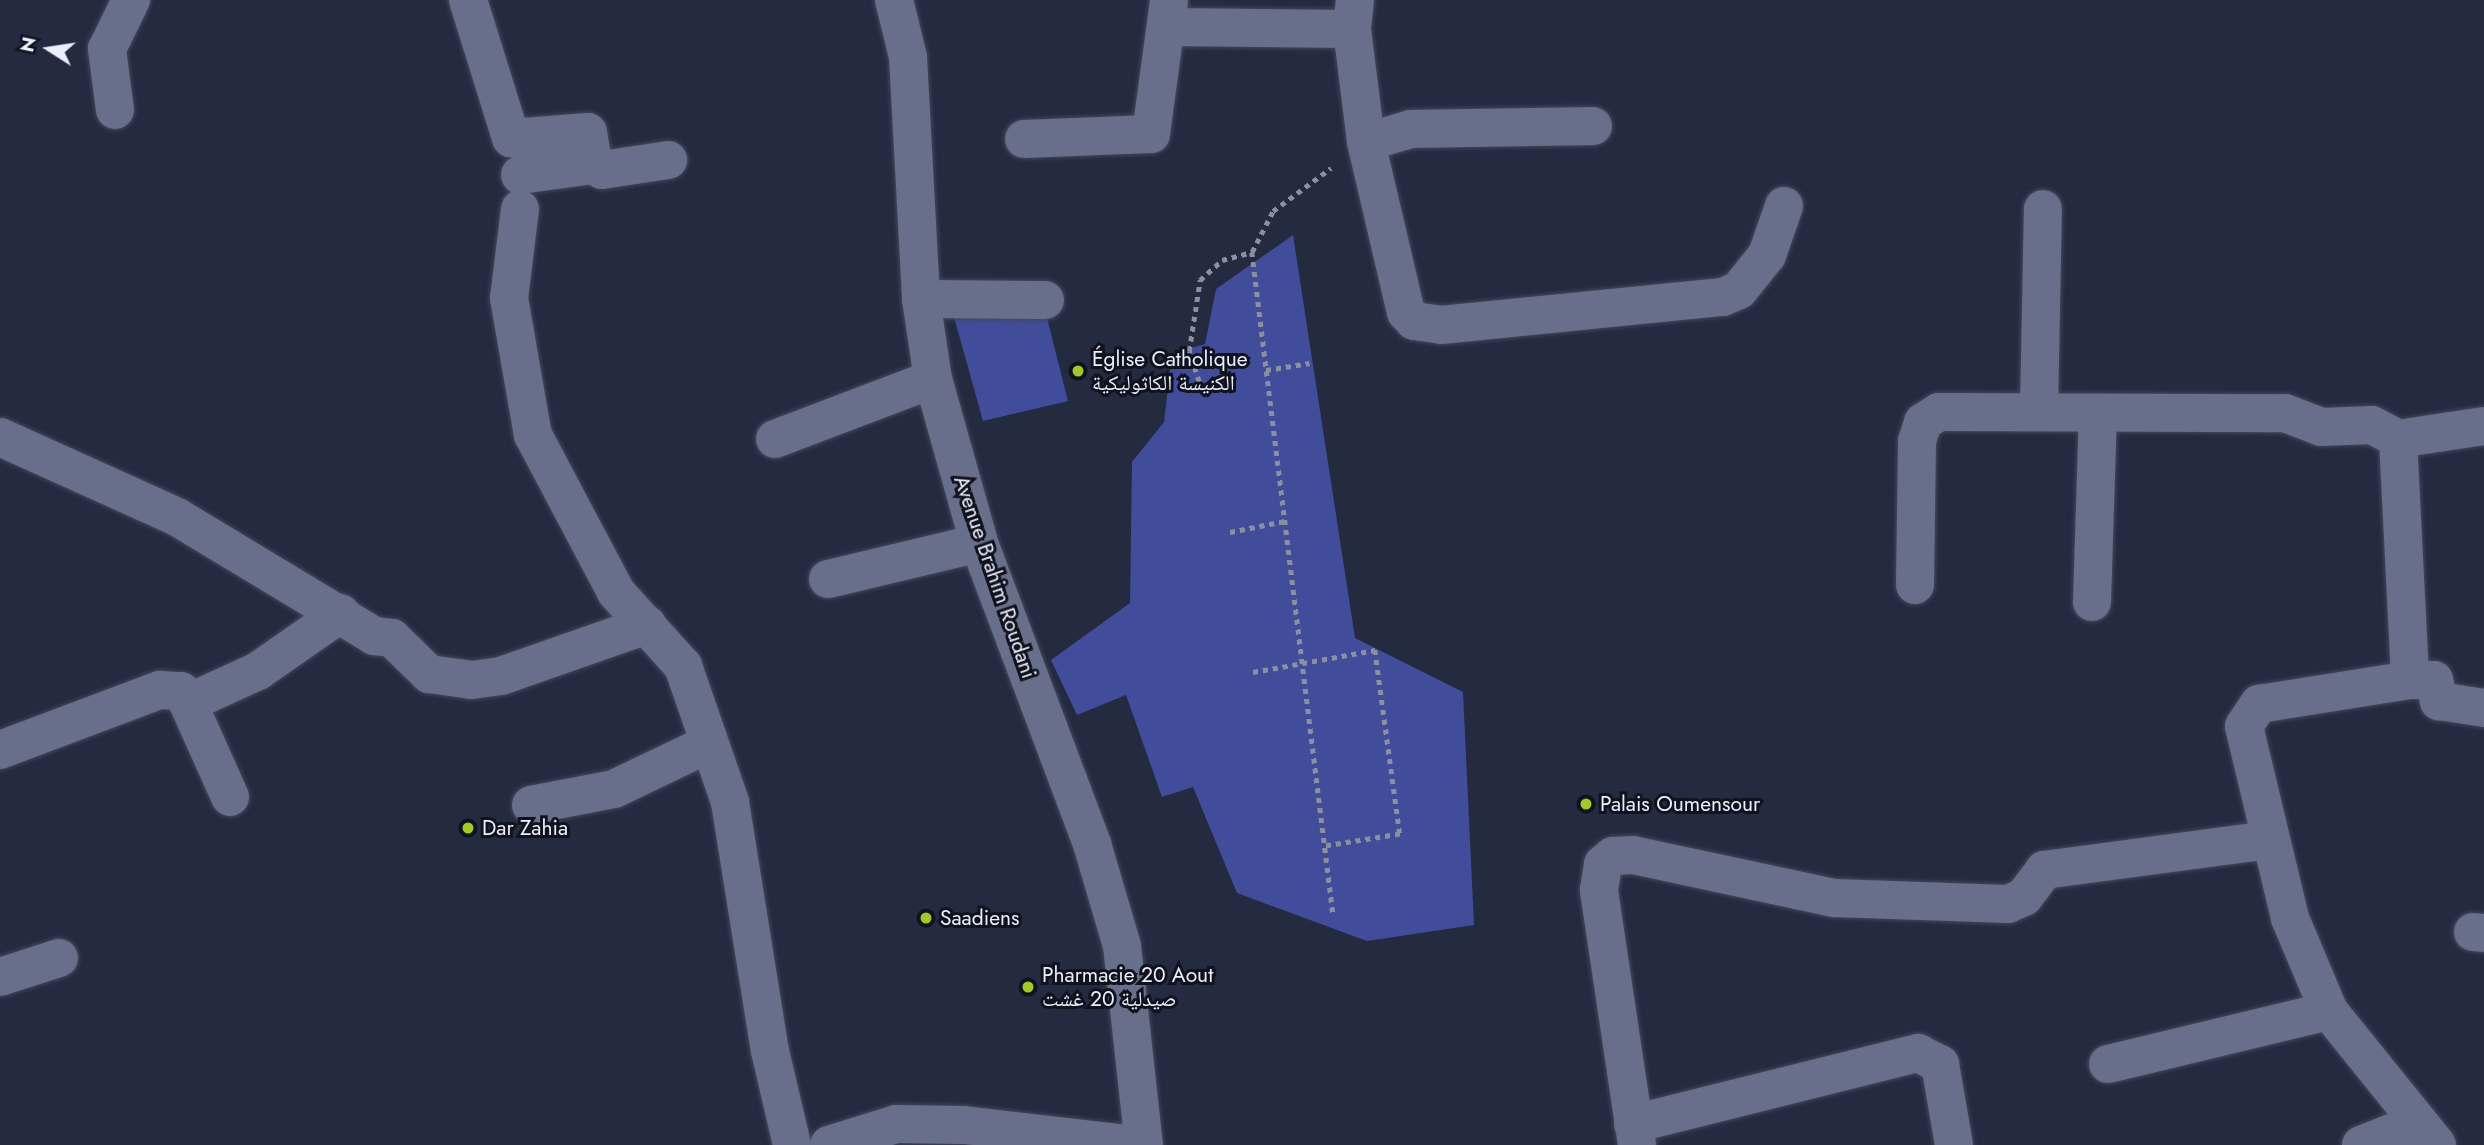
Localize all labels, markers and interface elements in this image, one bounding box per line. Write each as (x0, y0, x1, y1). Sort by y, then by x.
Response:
north arrow (14, 14, 84, 84)
text: N (13, 34, 43, 55)
place label: Église Catholique الكنيسة الكاثوليكية (1092, 346, 1248, 396)
marker: Église Catholique الكنيسة الكاثوليكية (1070, 363, 1086, 379)
street label: Avenue Brahim Roudani (948, 472, 1042, 682)
place label: Palais Oumensour (1600, 791, 1760, 817)
marker: Palais Oumensour (1578, 796, 1594, 812)
place label: Dar Zahia (482, 815, 568, 841)
marker: Dar Zahia (460, 820, 476, 836)
place label: Saadiens (940, 905, 1019, 931)
marker: Saadiens (918, 910, 934, 926)
place label: Pharmacie 20 Aout صيدلية 20 غشت (1042, 962, 1213, 1012)
marker: Pharmacie 20 Aout صيدلية 20 غشت (1020, 979, 1036, 995)

